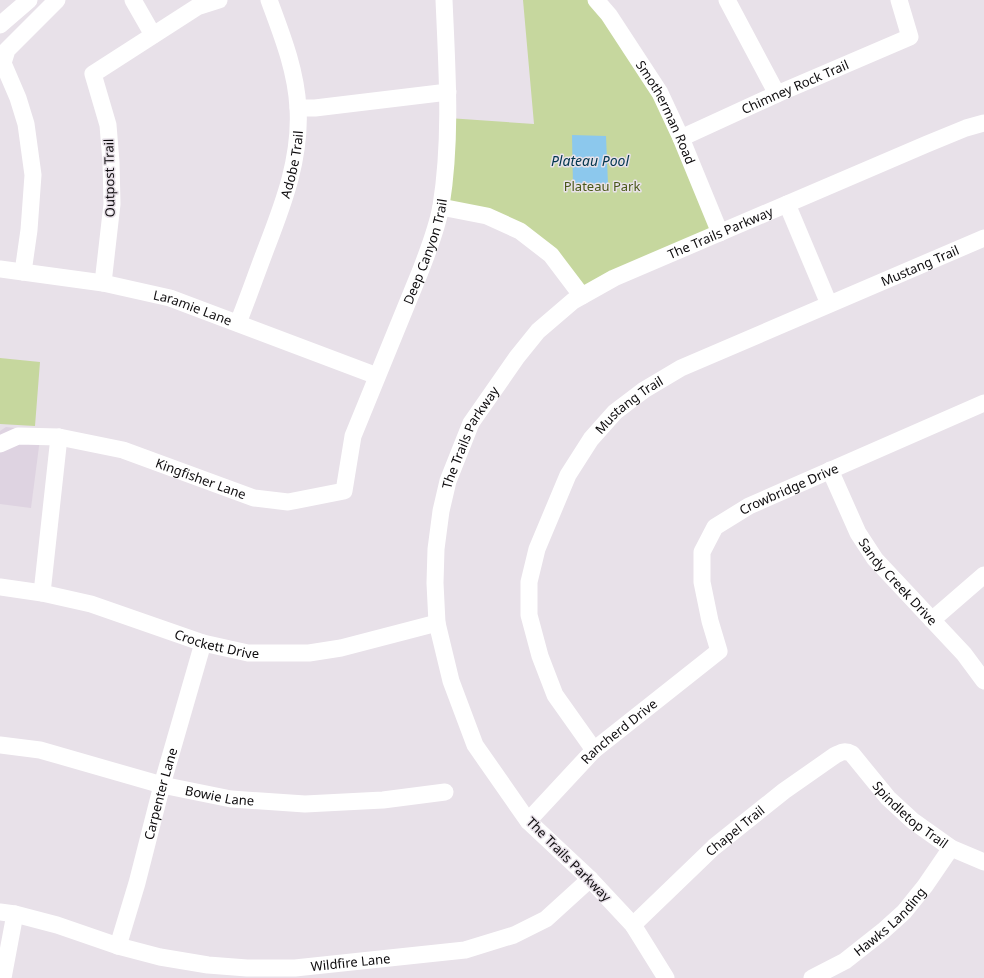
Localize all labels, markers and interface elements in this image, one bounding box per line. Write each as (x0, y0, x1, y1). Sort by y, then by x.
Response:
street label: Chimney Rock Trail (739, 55, 851, 118)
street label: Smotherman Road (632, 57, 700, 167)
street label: Adobe Trail (276, 130, 307, 200)
street label: Outpost Trail (99, 138, 119, 218)
water label: Plateau Pool (551, 151, 629, 170)
park label: Plateau Park (564, 177, 640, 195)
street label: Deep Canyon Trail (399, 197, 451, 307)
street label: The Trails Parkway (665, 202, 776, 263)
street label: Mustang Trail (878, 241, 962, 290)
street label: Laramie Lane (152, 286, 234, 330)
street label: Mustang Trail (591, 372, 666, 438)
street label: The Trails Parkway (437, 382, 503, 491)
street label: Kingfisher Lane (153, 454, 249, 503)
street label: Crowbridge Drive (736, 459, 841, 519)
street label: Sandy Creek Drive (855, 534, 941, 629)
street label: Crockett Drive (172, 625, 259, 662)
street label: Rancherd Drive (577, 695, 661, 768)
street label: Carpenter Lane (139, 746, 181, 842)
street label: Spindletop Trail (869, 777, 952, 852)
street label: Bowie Lane (184, 781, 255, 810)
street label: Chapel Trail (701, 801, 768, 860)
street label: The Trails Parkway (523, 813, 616, 906)
street label: Hawks Landing (850, 883, 930, 960)
street label: Wildfire Lane (310, 949, 391, 975)

